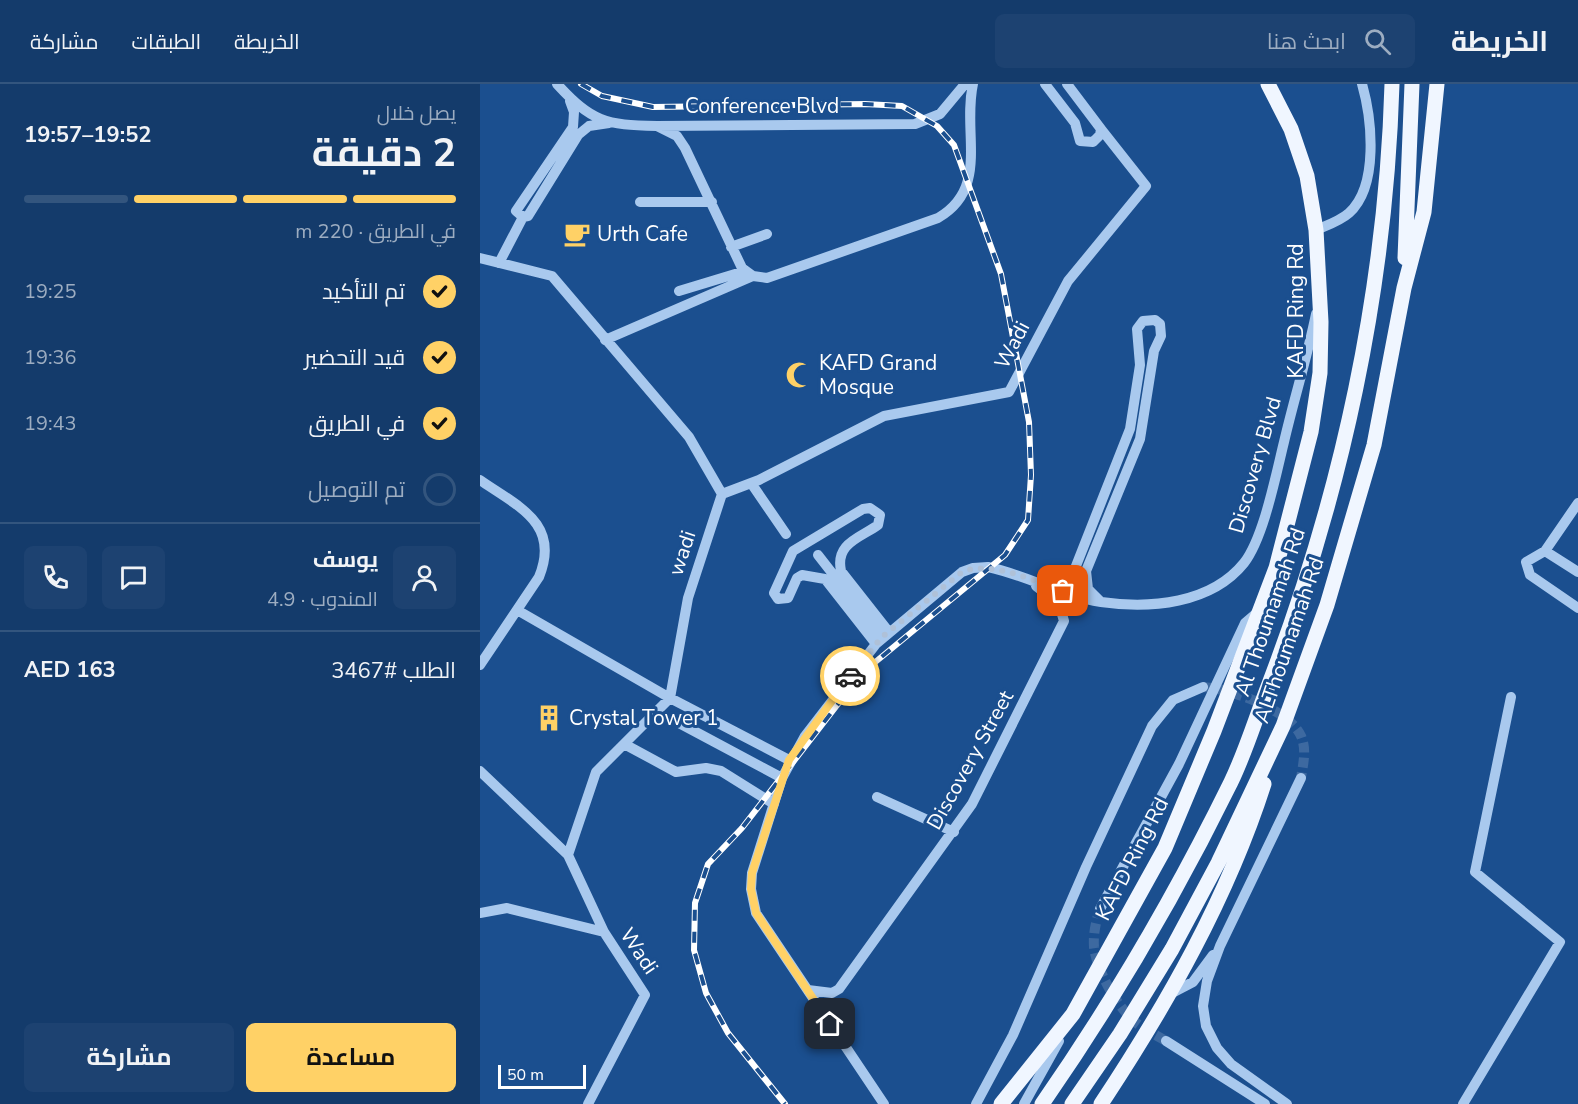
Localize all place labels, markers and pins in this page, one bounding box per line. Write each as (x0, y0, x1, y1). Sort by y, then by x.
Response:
cafe icon: Urth Cafe (562, 219, 592, 249)
place label: Urth Cafe (597, 220, 688, 248)
place label: KAFD Grand Mosque (819, 349, 937, 401)
mosque icon: KAFD Grand Mosque (784, 360, 814, 390)
pin (1037, 565, 1088, 616)
building icon: Crystal Tower 1 (534, 703, 564, 733)
place label: Crystal Tower 1 (569, 704, 719, 732)
pin (804, 998, 855, 1049)

